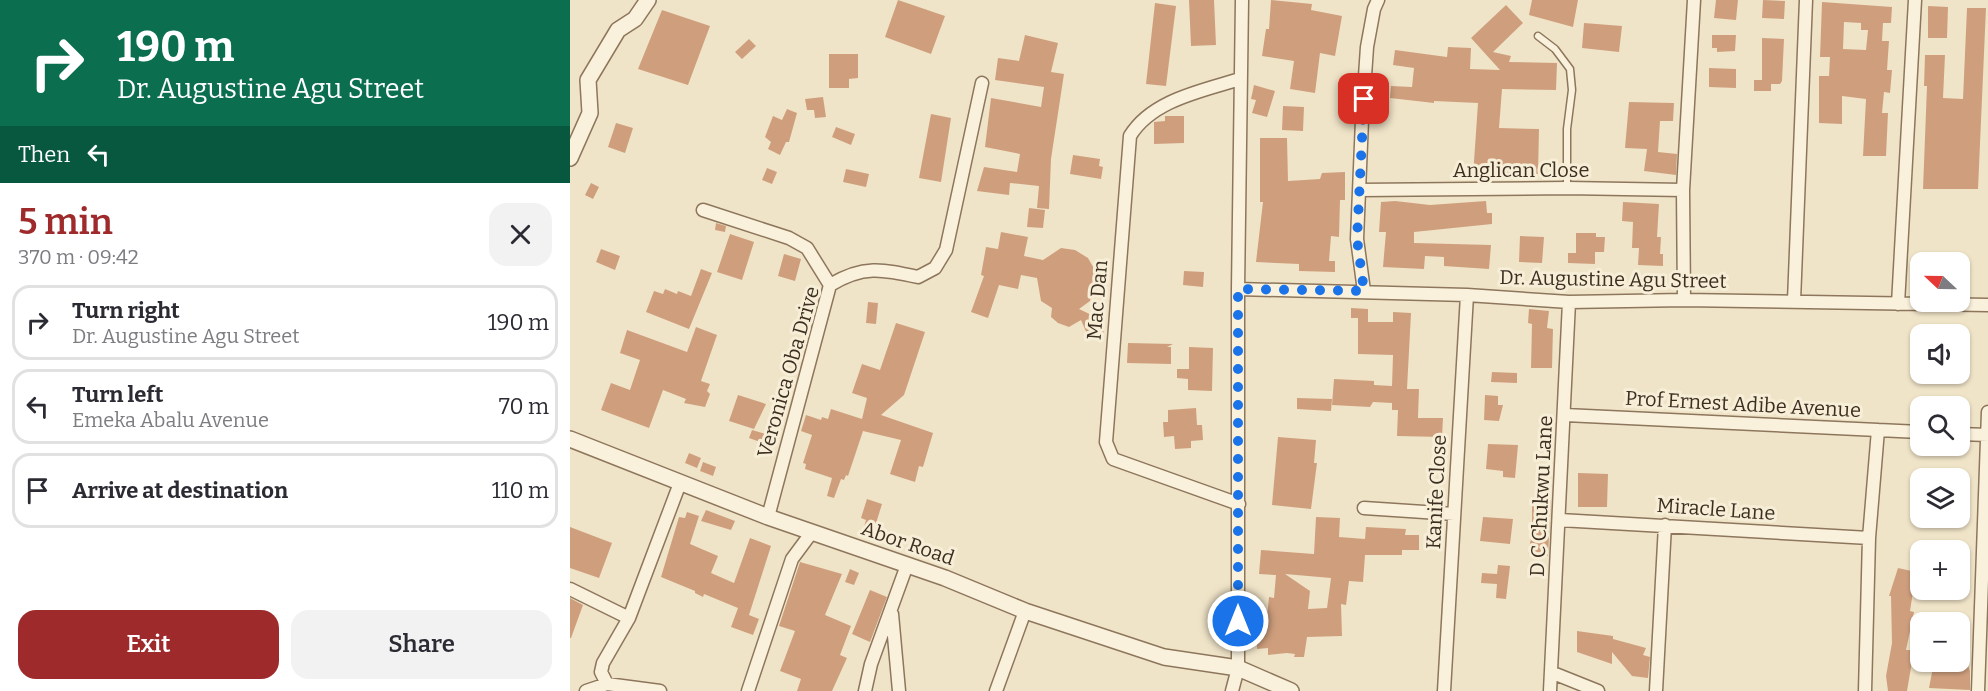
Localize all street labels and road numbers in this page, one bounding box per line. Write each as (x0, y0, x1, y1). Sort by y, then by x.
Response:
street label: Anglican Close (1453, 158, 1589, 182)
street label: Mac Dan (1082, 259, 1112, 341)
street label: Dr. Augustine Agu Street (1499, 265, 1727, 293)
street label: Veronica Oba Drive (752, 284, 824, 460)
street label: Prof Ernest Adibe Avenue (1624, 386, 1862, 422)
street label: D C Chukwu Lane (1525, 415, 1557, 577)
street label: Kanife Close (1421, 434, 1451, 550)
street label: Miracle Lane (1656, 493, 1776, 525)
street label: Abor Road (858, 516, 958, 570)

